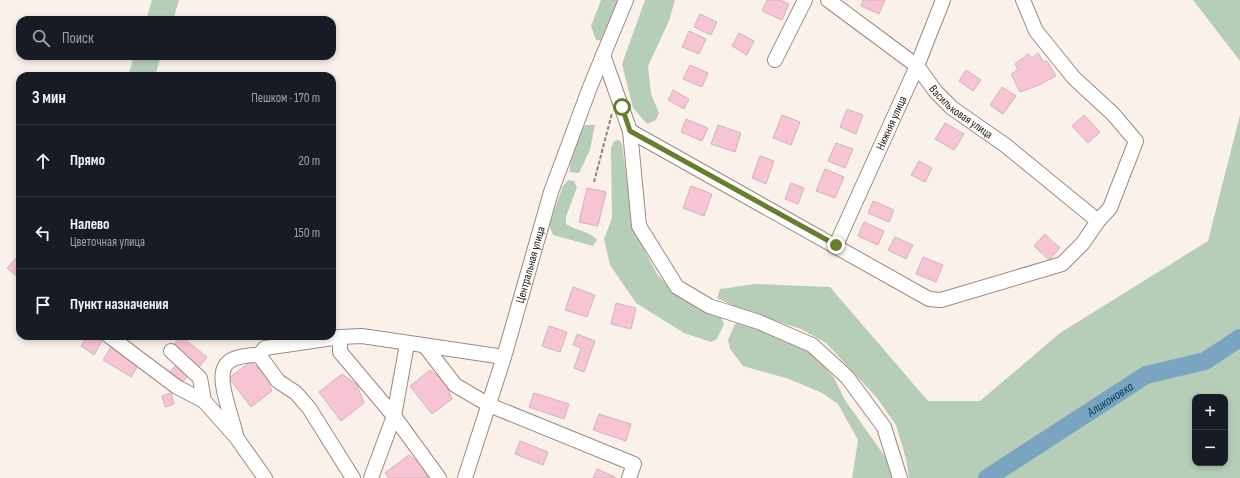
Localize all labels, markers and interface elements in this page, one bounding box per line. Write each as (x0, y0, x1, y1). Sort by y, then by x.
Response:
search box (16, 16, 336, 60)
icon: search (30, 27, 52, 49)
text: Поиск (62, 29, 94, 48)
street label: Васильковая улица (925, 82, 996, 142)
text: 3 мин (32, 88, 66, 108)
text: Пешком · 170 m (251, 90, 320, 106)
street label: Нижняя улица (873, 93, 911, 153)
route start (613, 98, 631, 116)
icon: ahead (32, 150, 54, 172)
text: Прямо (70, 151, 105, 170)
text: 20 m (298, 153, 320, 169)
text: Налево (70, 215, 110, 234)
icon: left (32, 222, 54, 244)
text: 150 m (294, 225, 320, 241)
street label: Центральная улица (513, 225, 549, 305)
text: Цветочная улица (70, 234, 145, 250)
route end (827, 236, 845, 254)
icon: arrive (32, 294, 54, 316)
text: Пункт назначения (70, 295, 168, 314)
water label: Аликоновка (1083, 378, 1137, 421)
map controls (1192, 394, 1228, 466)
button: + (1192, 394, 1228, 430)
button: − (1192, 430, 1228, 466)

